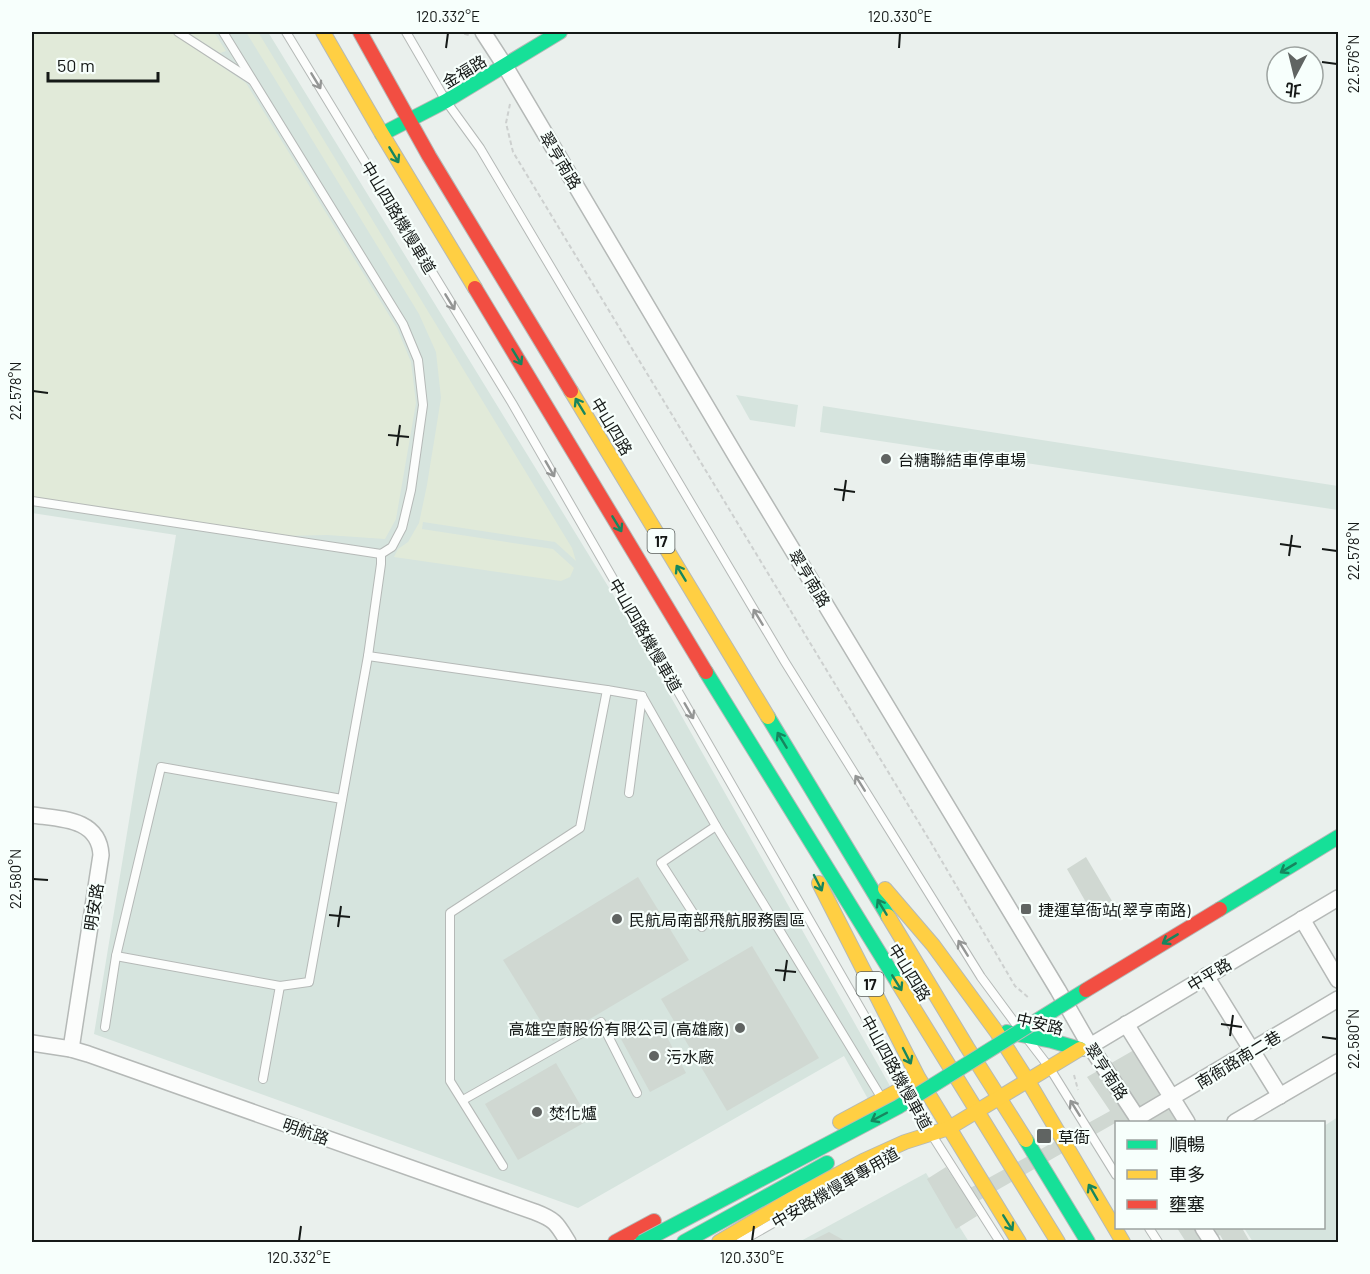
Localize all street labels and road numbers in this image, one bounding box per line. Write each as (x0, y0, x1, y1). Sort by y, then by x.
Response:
street label: 金福路 (439, 50, 489, 92)
street label: 翠亨南路 (536, 128, 586, 192)
street label: 中山四路機慢車道 (358, 157, 440, 277)
street label: 中山四路 (587, 394, 637, 458)
road number: 17 (648, 529, 674, 553)
street label: 翠亨南路 (785, 546, 835, 610)
street label: 中山四路機慢車道 (606, 575, 686, 695)
street label: 明安路 (80, 882, 106, 932)
street label: 中山四路 (885, 940, 935, 1004)
street label: 中平路 (1184, 953, 1234, 995)
road number: 17 (856, 972, 884, 996)
street label: 中安路 (1014, 1008, 1066, 1038)
street label: 中山四路機慢車道 (858, 1011, 936, 1133)
street label: 南衙路南二巷 (1192, 1026, 1284, 1092)
street label: 翠亨南路 (1082, 1039, 1132, 1103)
street label: 明航路 (280, 1114, 332, 1148)
street label: 中安路機慢車專用道 (768, 1143, 902, 1231)

